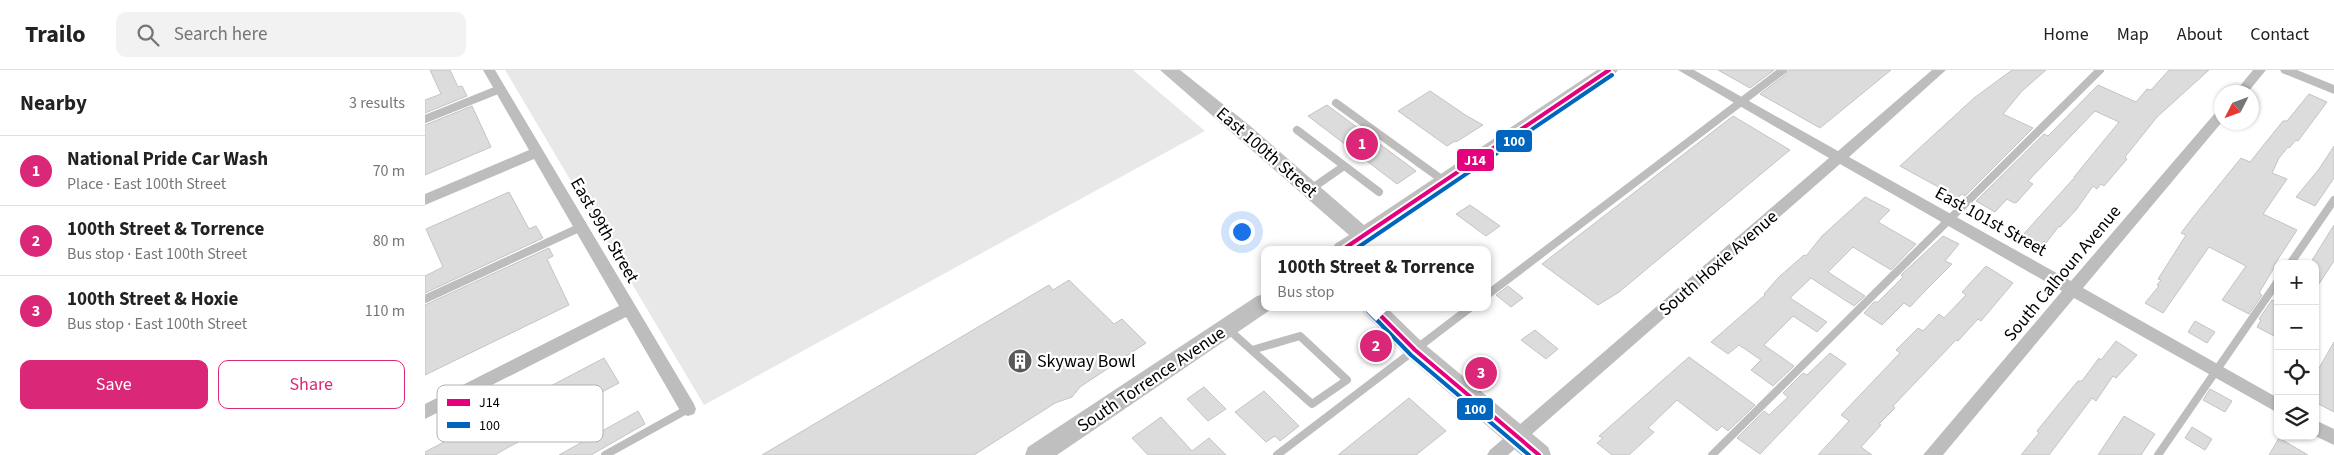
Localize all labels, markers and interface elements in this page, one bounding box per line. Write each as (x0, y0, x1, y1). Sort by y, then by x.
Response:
search box (116, 12, 466, 57)
text: Trailo (25, 17, 86, 52)
icon: search (134, 21, 162, 49)
text: Search here (174, 21, 267, 48)
text: Home (2043, 22, 2089, 47)
text: Map (2117, 22, 2149, 47)
text: About (2177, 22, 2222, 47)
text: Contact (2250, 22, 2309, 47)
north arrow (2214, 85, 2259, 130)
text: Nearby (20, 88, 87, 118)
text: 3 results (349, 92, 405, 114)
street label: East 100th Street (1211, 101, 1323, 203)
pin: 1 (1346, 125, 1378, 163)
line badge: 100 (1495, 129, 1533, 153)
text: 100 (1503, 132, 1525, 152)
text: National Pride Car Wash (67, 146, 268, 173)
line badge: J14 (1456, 148, 1495, 172)
text: J14 (1464, 151, 1487, 171)
text: 1 (32, 160, 40, 182)
text: 70 m (373, 160, 405, 182)
text: Place · East 100th Street (67, 173, 226, 195)
street label: East 99th Street (564, 173, 645, 288)
street label: East 101st Street (1930, 180, 2051, 262)
street label: South Calhoun Avenue (1998, 200, 2127, 347)
street label: South Hoxie Avenue (1653, 205, 1783, 322)
text: 100th Street & Torrence (67, 216, 264, 243)
your location (1229, 219, 1255, 245)
text: 2 (32, 230, 40, 252)
text: 80 m (373, 230, 405, 252)
text: Bus stop · East 100th Street (67, 243, 247, 265)
popup (1261, 246, 1491, 311)
text: 100th Street & Torrence (1277, 254, 1475, 281)
map controls (2274, 260, 2319, 440)
button: + (2274, 260, 2319, 305)
text: Bus stop (1277, 281, 1335, 303)
text: 100th Street & Hoxie (67, 286, 238, 313)
text: 3 (32, 300, 40, 322)
text: 110 m (365, 300, 405, 322)
button: − (2274, 305, 2319, 350)
text: Bus stop · East 100th Street (67, 313, 247, 335)
street label: South Torrence Avenue (1072, 320, 1230, 438)
pin: 2 (1360, 327, 1392, 365)
building icon: Skyway Bowl (1007, 348, 1033, 374)
place label: Skyway Bowl (1037, 349, 1136, 374)
button: locate (2274, 350, 2319, 395)
pin: 3 (1465, 354, 1497, 392)
button: Save (20, 360, 208, 409)
button: Share (218, 360, 405, 409)
legend (437, 385, 603, 442)
text: J14 (479, 393, 500, 413)
button: layers (2274, 395, 2319, 440)
line badge: 100 (1456, 397, 1494, 421)
text: 100 (1464, 400, 1486, 420)
text: 100 (479, 416, 500, 436)

